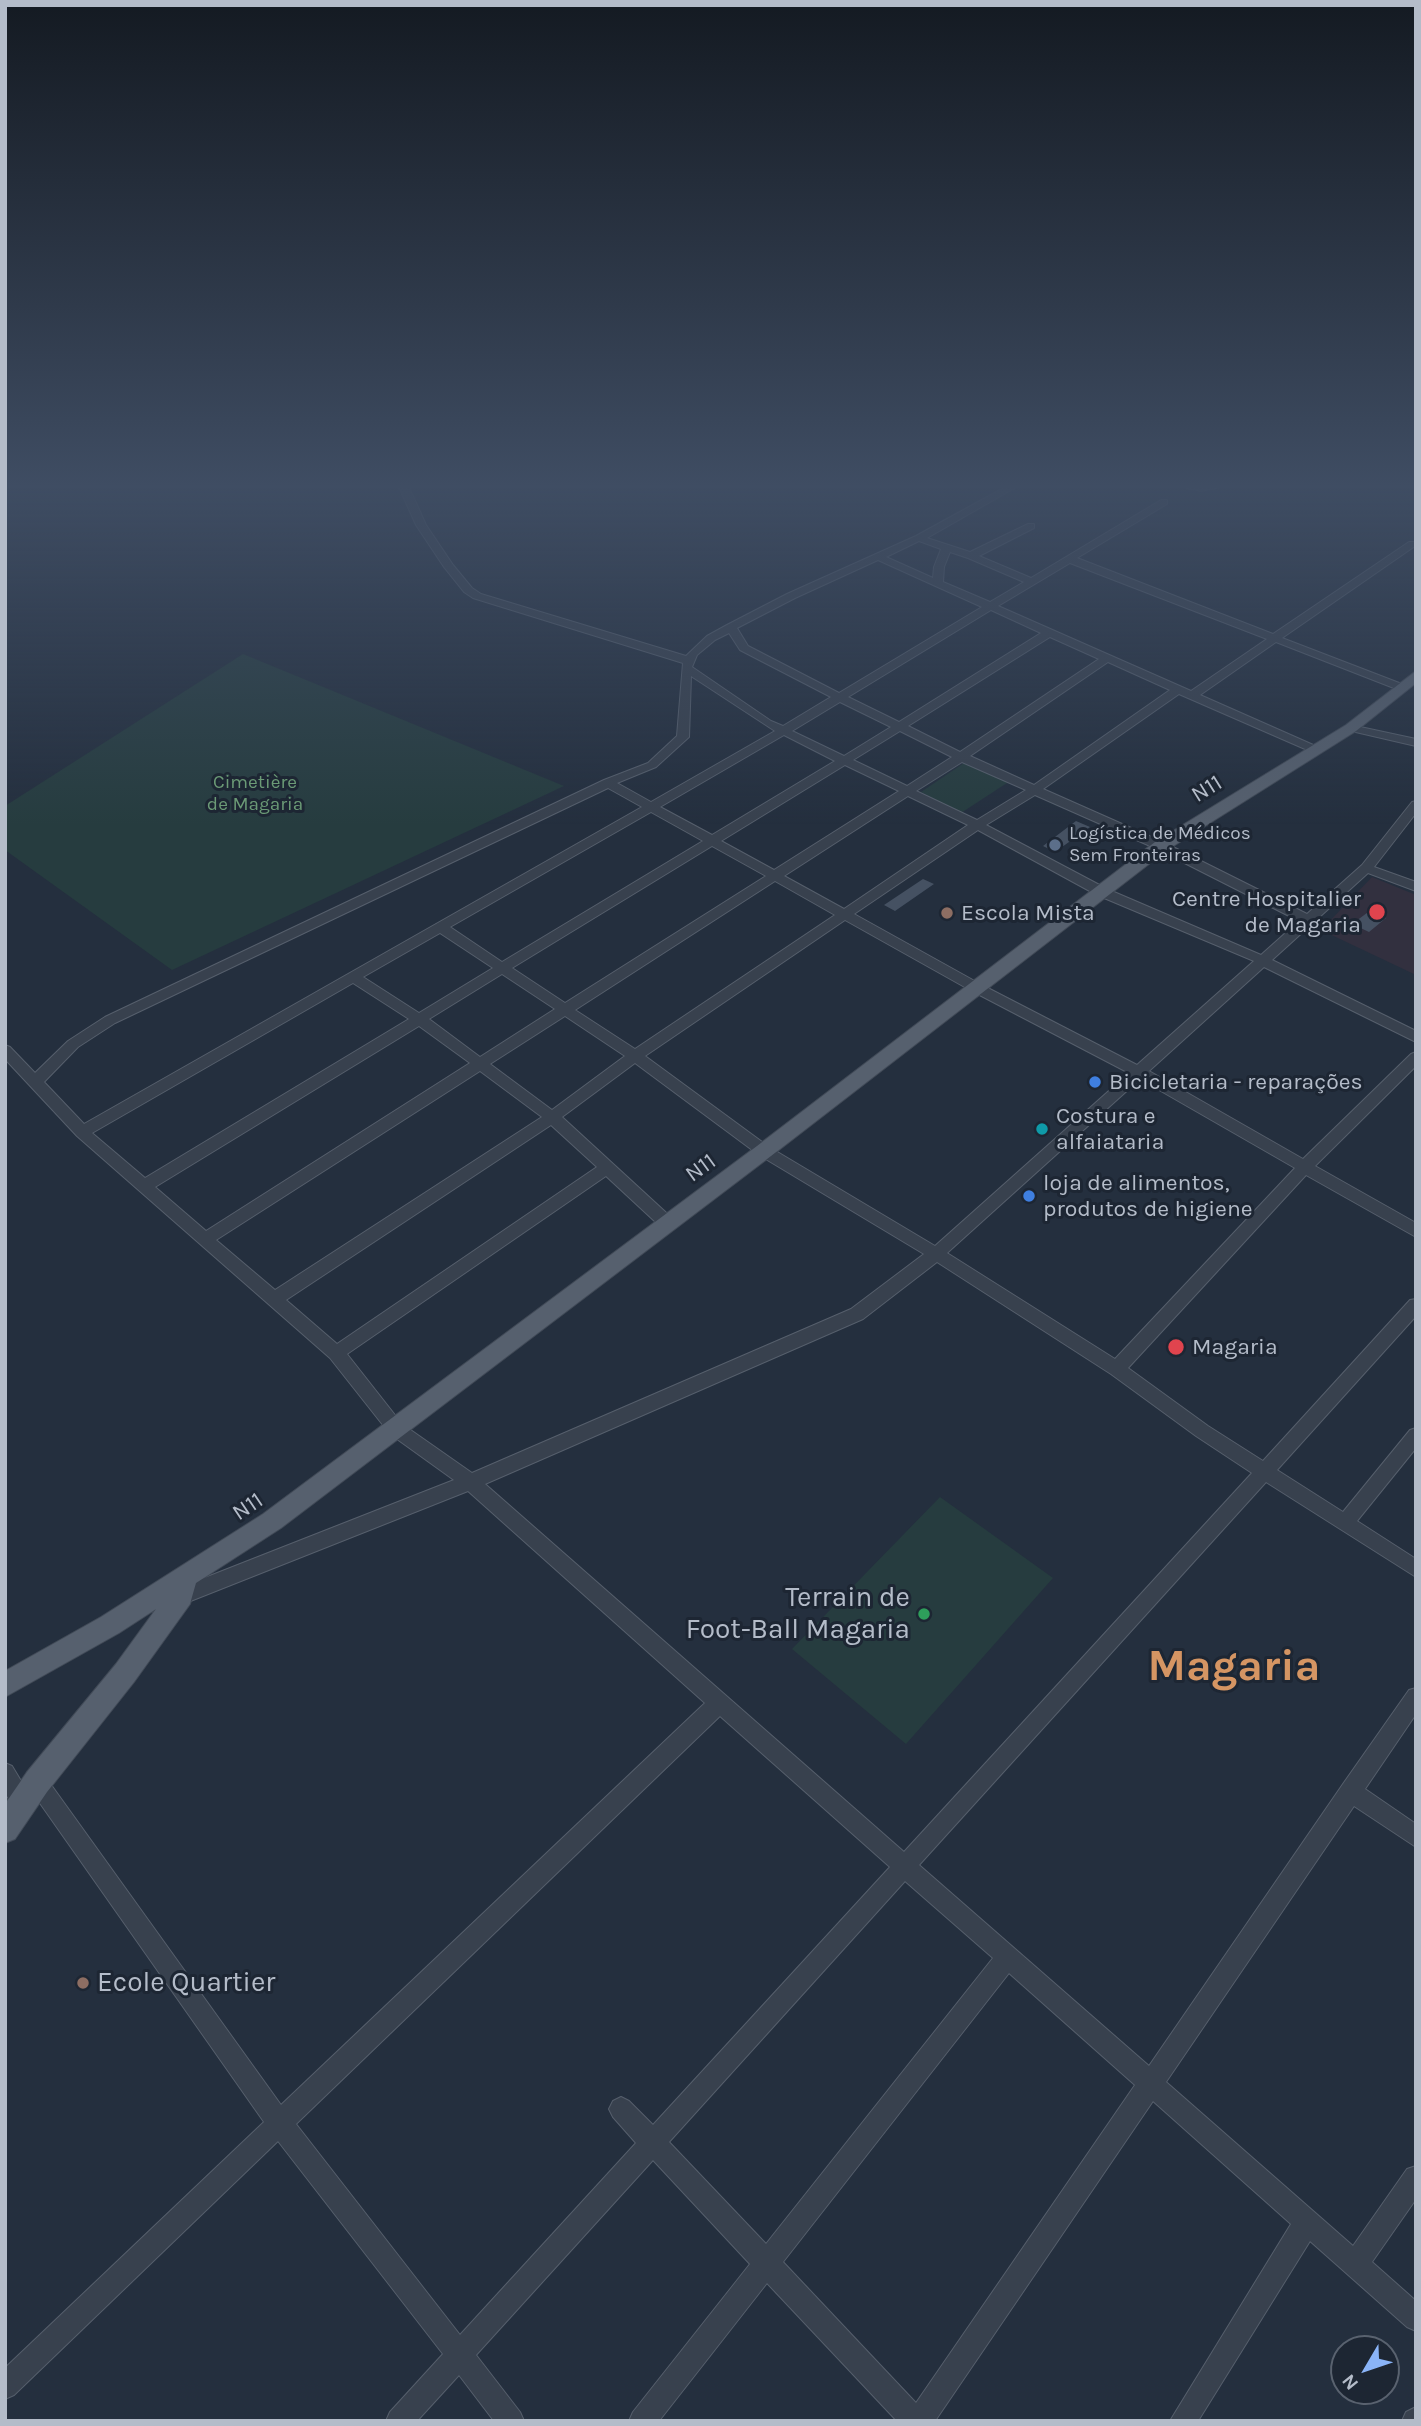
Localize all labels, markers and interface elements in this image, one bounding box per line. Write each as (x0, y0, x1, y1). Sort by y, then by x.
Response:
street label: N11 (1187, 769, 1227, 809)
park label: Cimetière de Magaria (207, 772, 303, 816)
place label: Logística de Médicos Sem Fronteiras (1069, 823, 1251, 867)
marker: Logística de Médicos Sem Fronteiras (1047, 837, 1063, 853)
place label: Centre Hospitalier de Magaria (1172, 885, 1361, 939)
place label: Escola Mista (961, 899, 1095, 927)
marker: Centre Hospitalier de Magaria (1367, 902, 1387, 922)
marker: Escola Mista (939, 905, 955, 921)
place label: Bicicletaria - reparações (1109, 1068, 1363, 1096)
marker: Bicicletaria - reparações (1087, 1074, 1103, 1090)
place label: Costura e alfaiataria (1056, 1102, 1164, 1156)
marker: Costura e alfaiataria (1034, 1121, 1050, 1137)
street label: N11 (680, 1148, 722, 1188)
place label: loja de alimentos, produtos de higiene (1043, 1169, 1253, 1223)
marker: loja de alimentos, produtos de higiene (1021, 1188, 1037, 1204)
place label: Magaria (1192, 1333, 1278, 1361)
marker: Magaria (1166, 1337, 1186, 1357)
street label: N11 (227, 1487, 269, 1527)
place label: Terrain de Foot-Ball Magaria (686, 1581, 910, 1647)
marker: Terrain de Foot-Ball Magaria (916, 1606, 932, 1622)
district label: Magaria (1147, 1641, 1321, 1693)
place label: Ecole Quartier (97, 1966, 275, 2000)
marker: Ecole Quartier (75, 1975, 91, 1991)
north arrow (1330, 2335, 1400, 2405)
text: N (1337, 2370, 1363, 2394)

